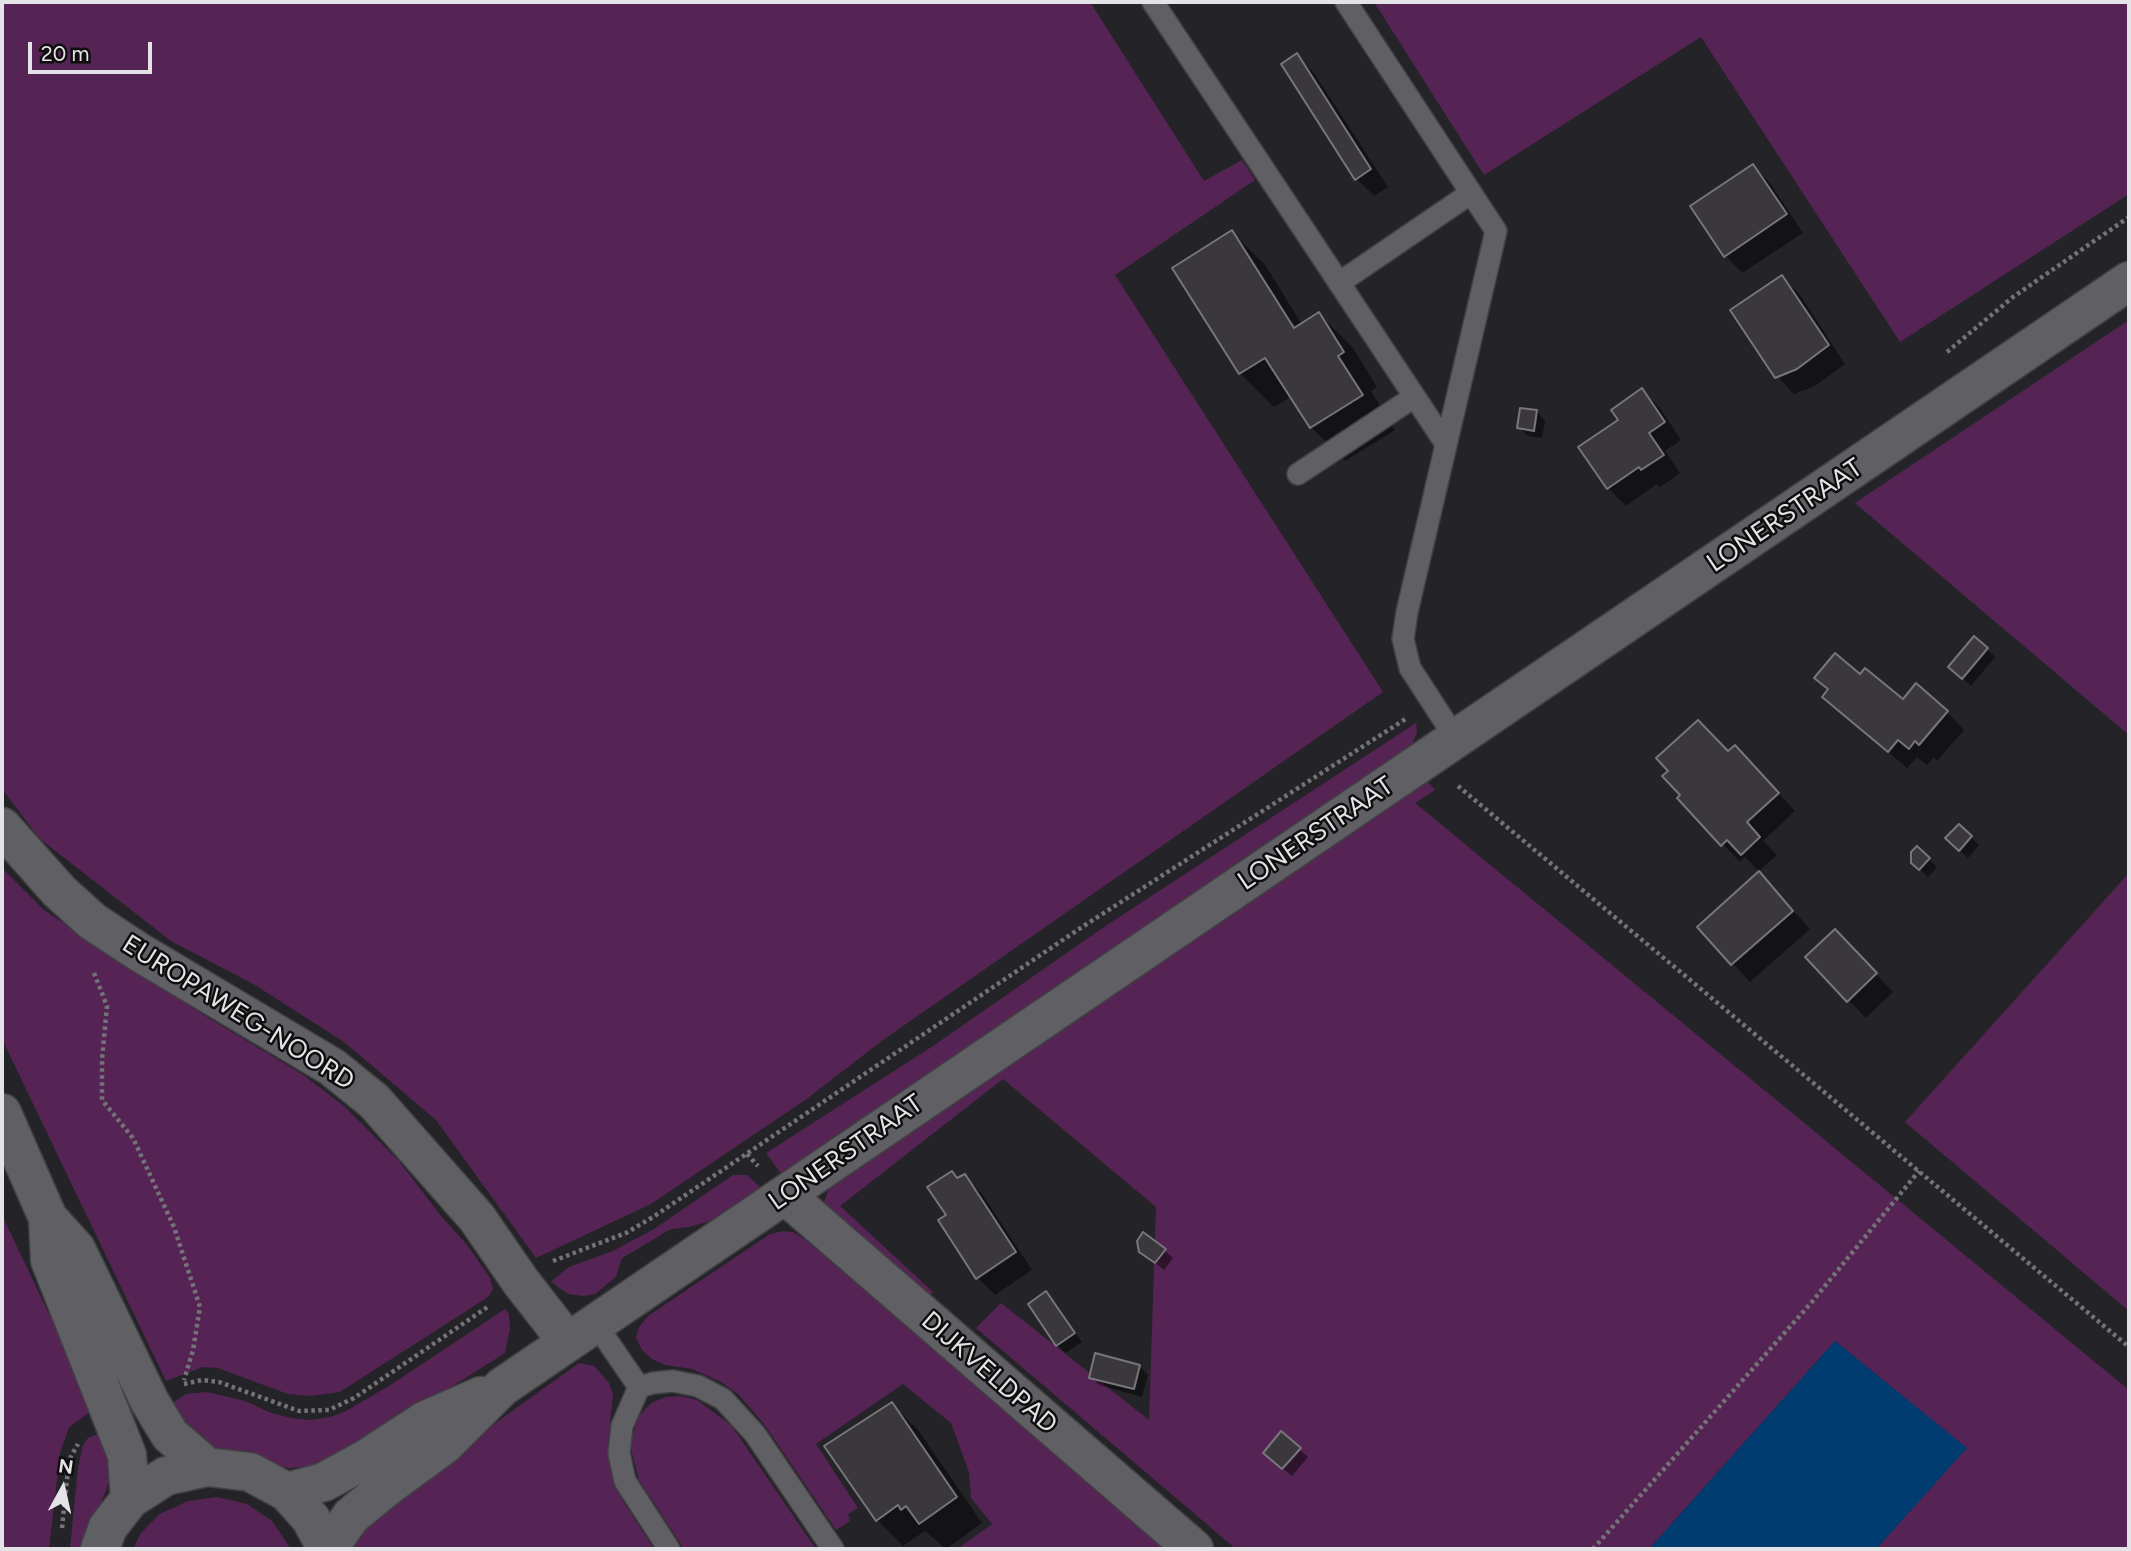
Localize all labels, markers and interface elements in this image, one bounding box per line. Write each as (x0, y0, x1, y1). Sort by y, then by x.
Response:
scale bar (32, 28, 156, 72)
text: 20 m (41, 41, 89, 66)
street label: LONERSTRAAT (1701, 453, 1869, 579)
street label: LONERSTRAAT (1232, 771, 1400, 897)
street label: EUROPAWEG-NOORD (116, 929, 360, 1097)
street label: LONERSTRAAT (763, 1088, 929, 1218)
street label: DIJKVELDPAD (915, 1306, 1063, 1440)
north arrow (28, 1453, 98, 1523)
text: N (57, 1454, 75, 1479)

